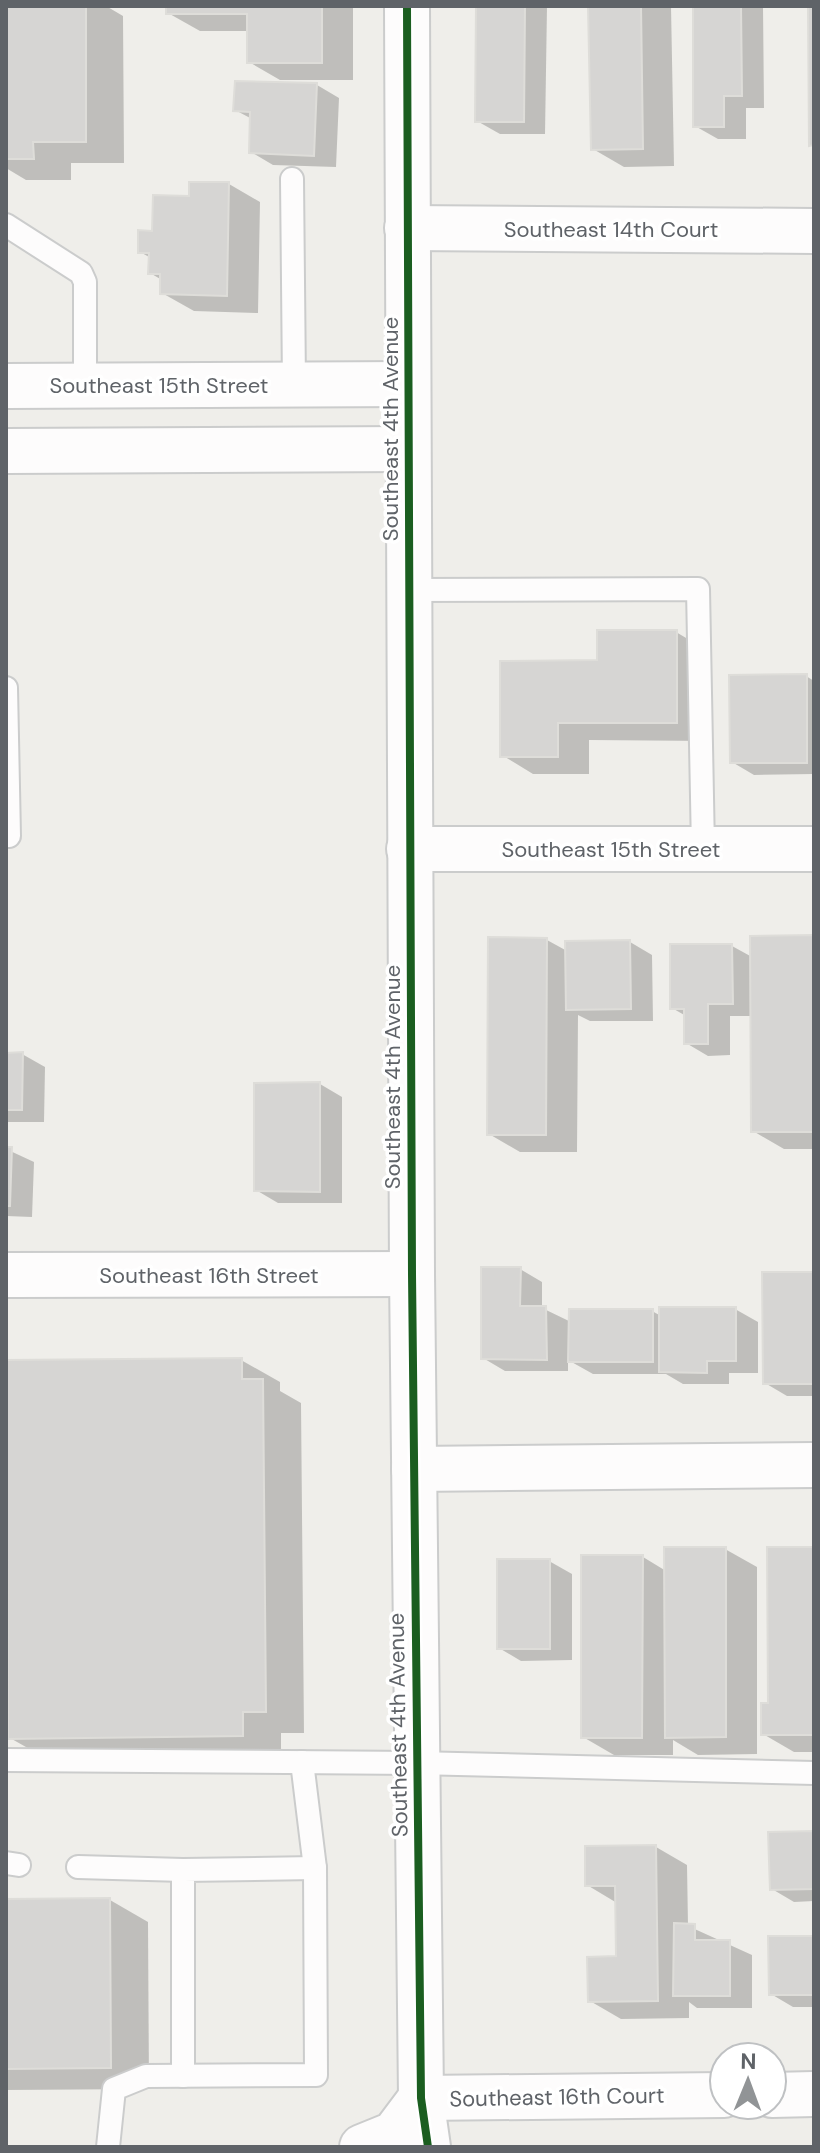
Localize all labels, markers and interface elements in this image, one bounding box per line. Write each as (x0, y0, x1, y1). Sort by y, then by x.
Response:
street label: Southeast 14th Court (504, 215, 718, 244)
street label: Southeast 4th Avenue (376, 317, 405, 541)
street label: Southeast 15th Street (50, 371, 268, 400)
street label: Southeast 15th Street (502, 835, 720, 864)
street label: Southeast 4th Avenue (378, 965, 407, 1189)
street label: Southeast 16th Street (99, 1261, 319, 1290)
street label: Southeast 4th Avenue (382, 1613, 414, 1837)
north arrow (708, 2041, 788, 2121)
text: N (740, 2047, 757, 2076)
street label: Southeast 16th Court (449, 2081, 665, 2113)

